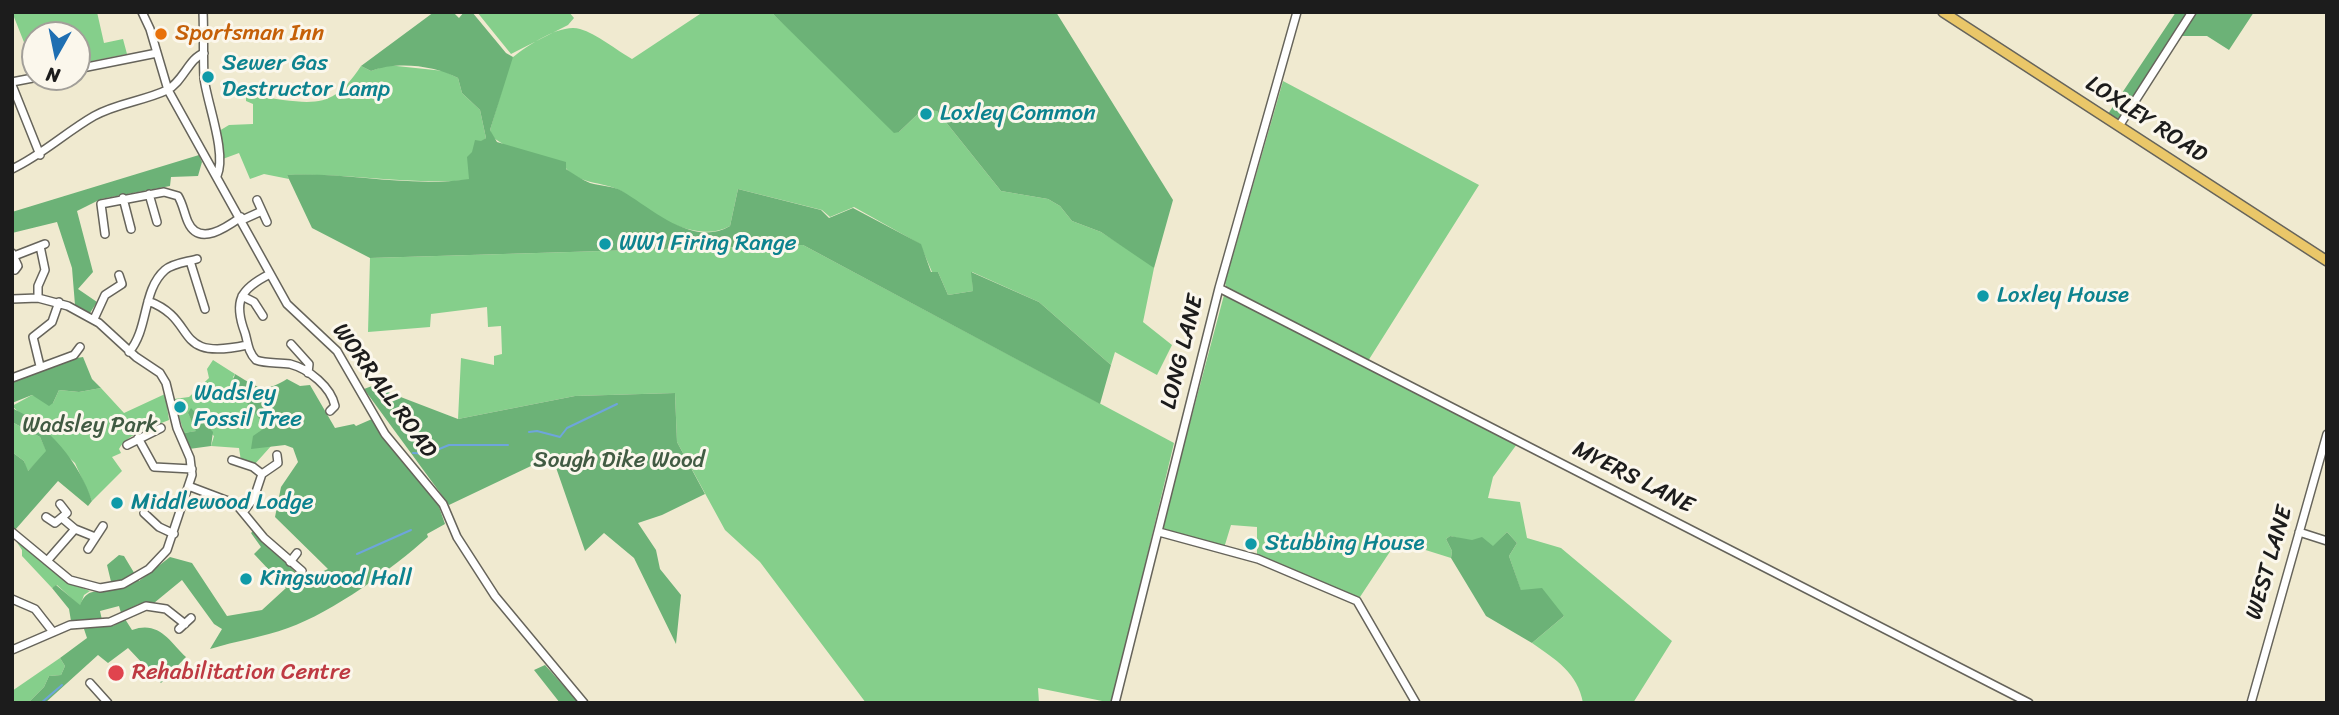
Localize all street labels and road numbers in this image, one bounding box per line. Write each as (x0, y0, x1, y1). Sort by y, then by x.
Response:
street label: LOXLEY ROAD (2080, 71, 2212, 169)
street label: LONG LANE (1155, 292, 1211, 412)
street label: WORRALL ROAD (326, 318, 442, 464)
street label: MYERS LANE (1568, 436, 1698, 520)
street label: WEST LANE (2241, 503, 2299, 623)

